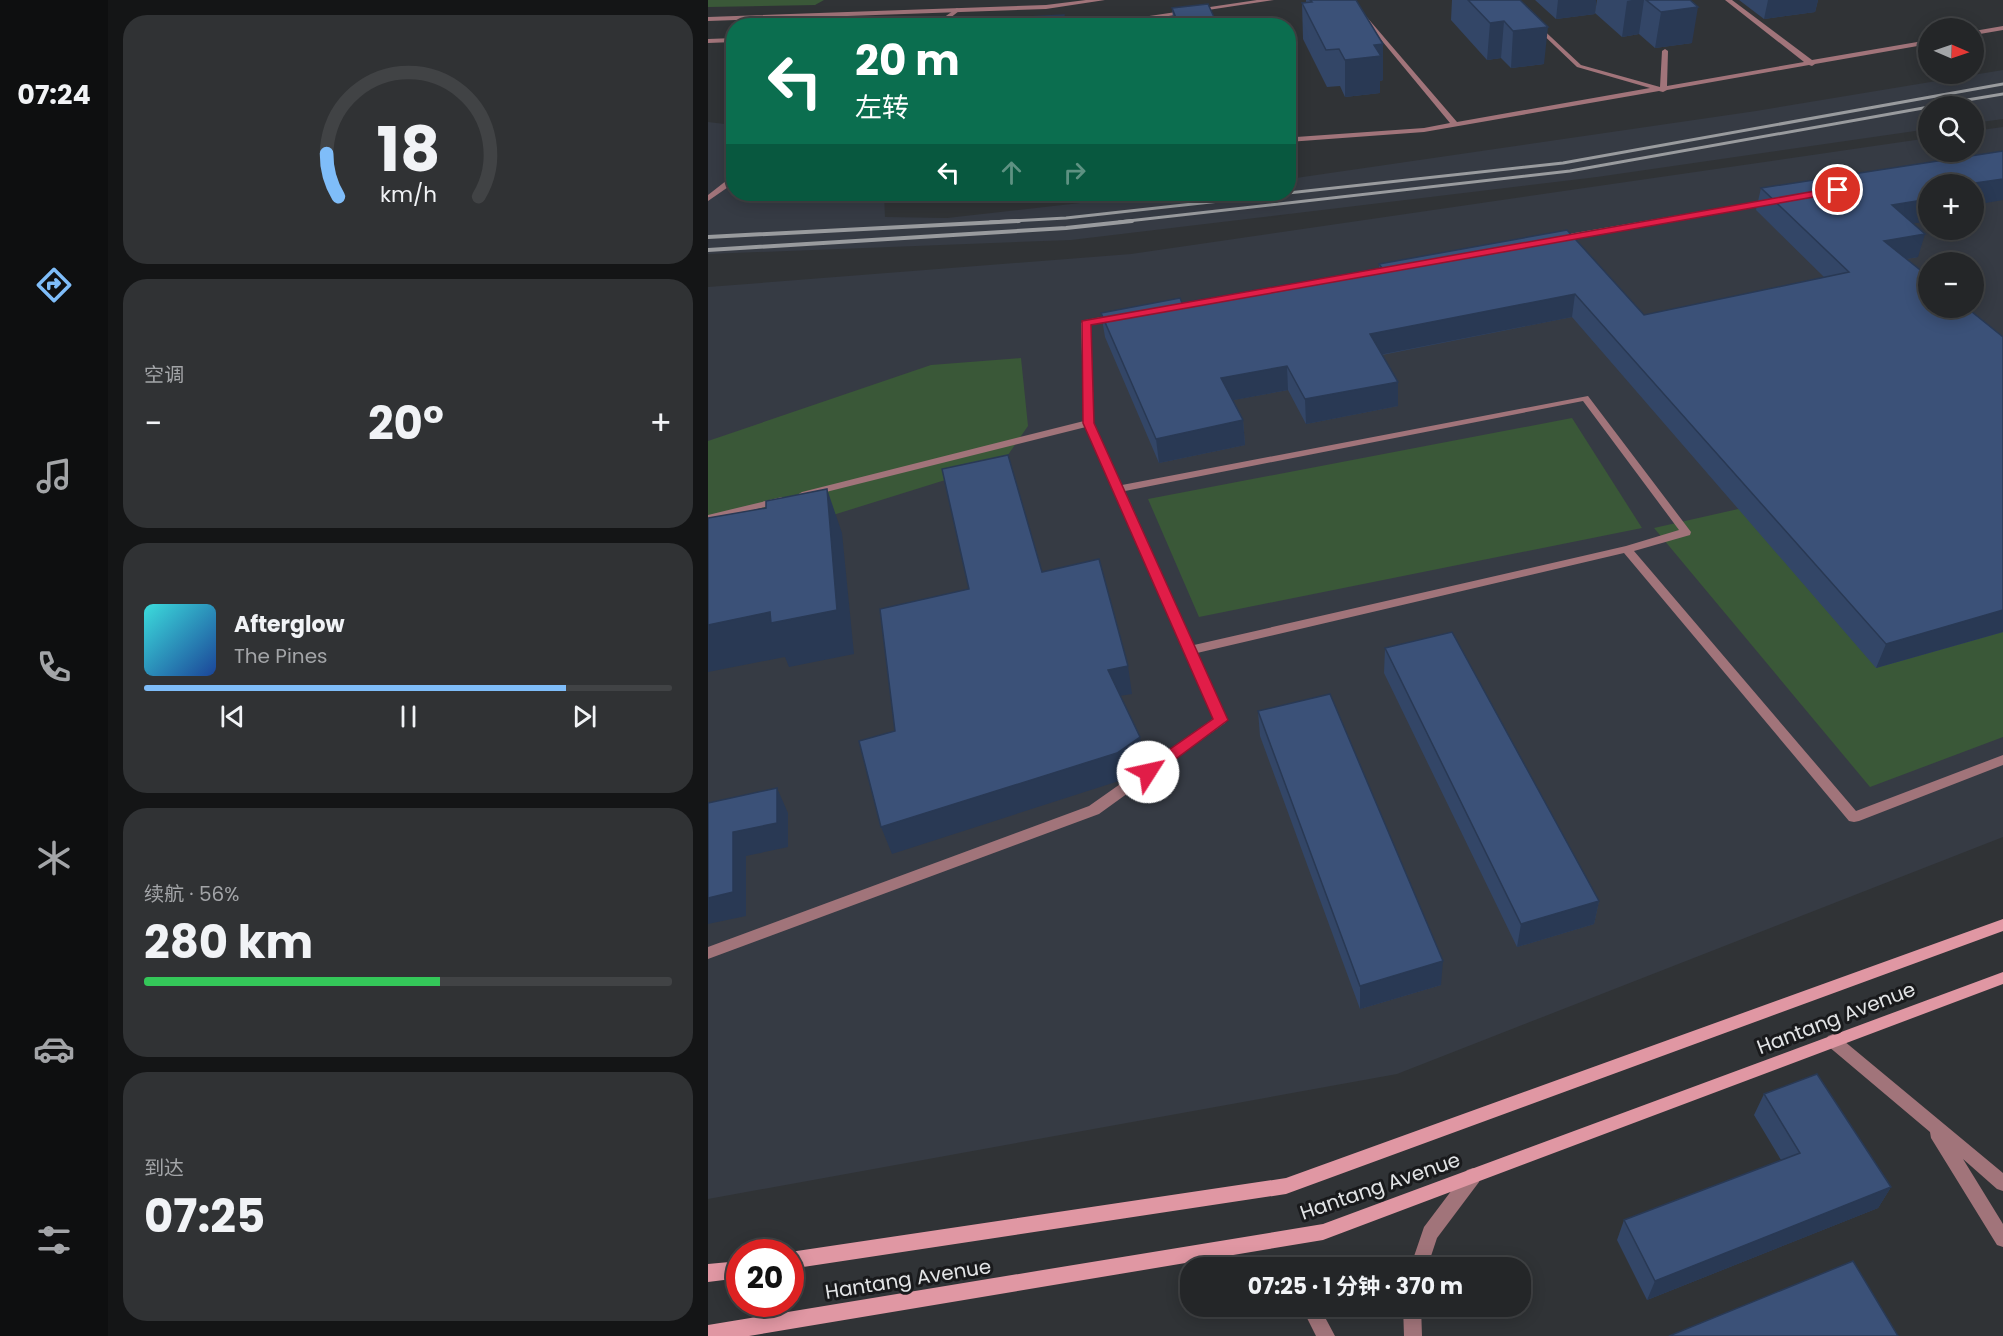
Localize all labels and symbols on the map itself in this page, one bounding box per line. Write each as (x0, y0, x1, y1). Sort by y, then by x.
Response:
north arrow (1918, 18, 1984, 84)
pin (1812, 164, 1863, 215)
position arrow (1116, 740, 1180, 804)
street label: Hantang Avenue (1753, 975, 1919, 1061)
street label: Hantang Avenue (1296, 1145, 1464, 1227)
speed limit sign: 20 (726, 1239, 804, 1317)
street label: Hantang Avenue (823, 1252, 993, 1306)

